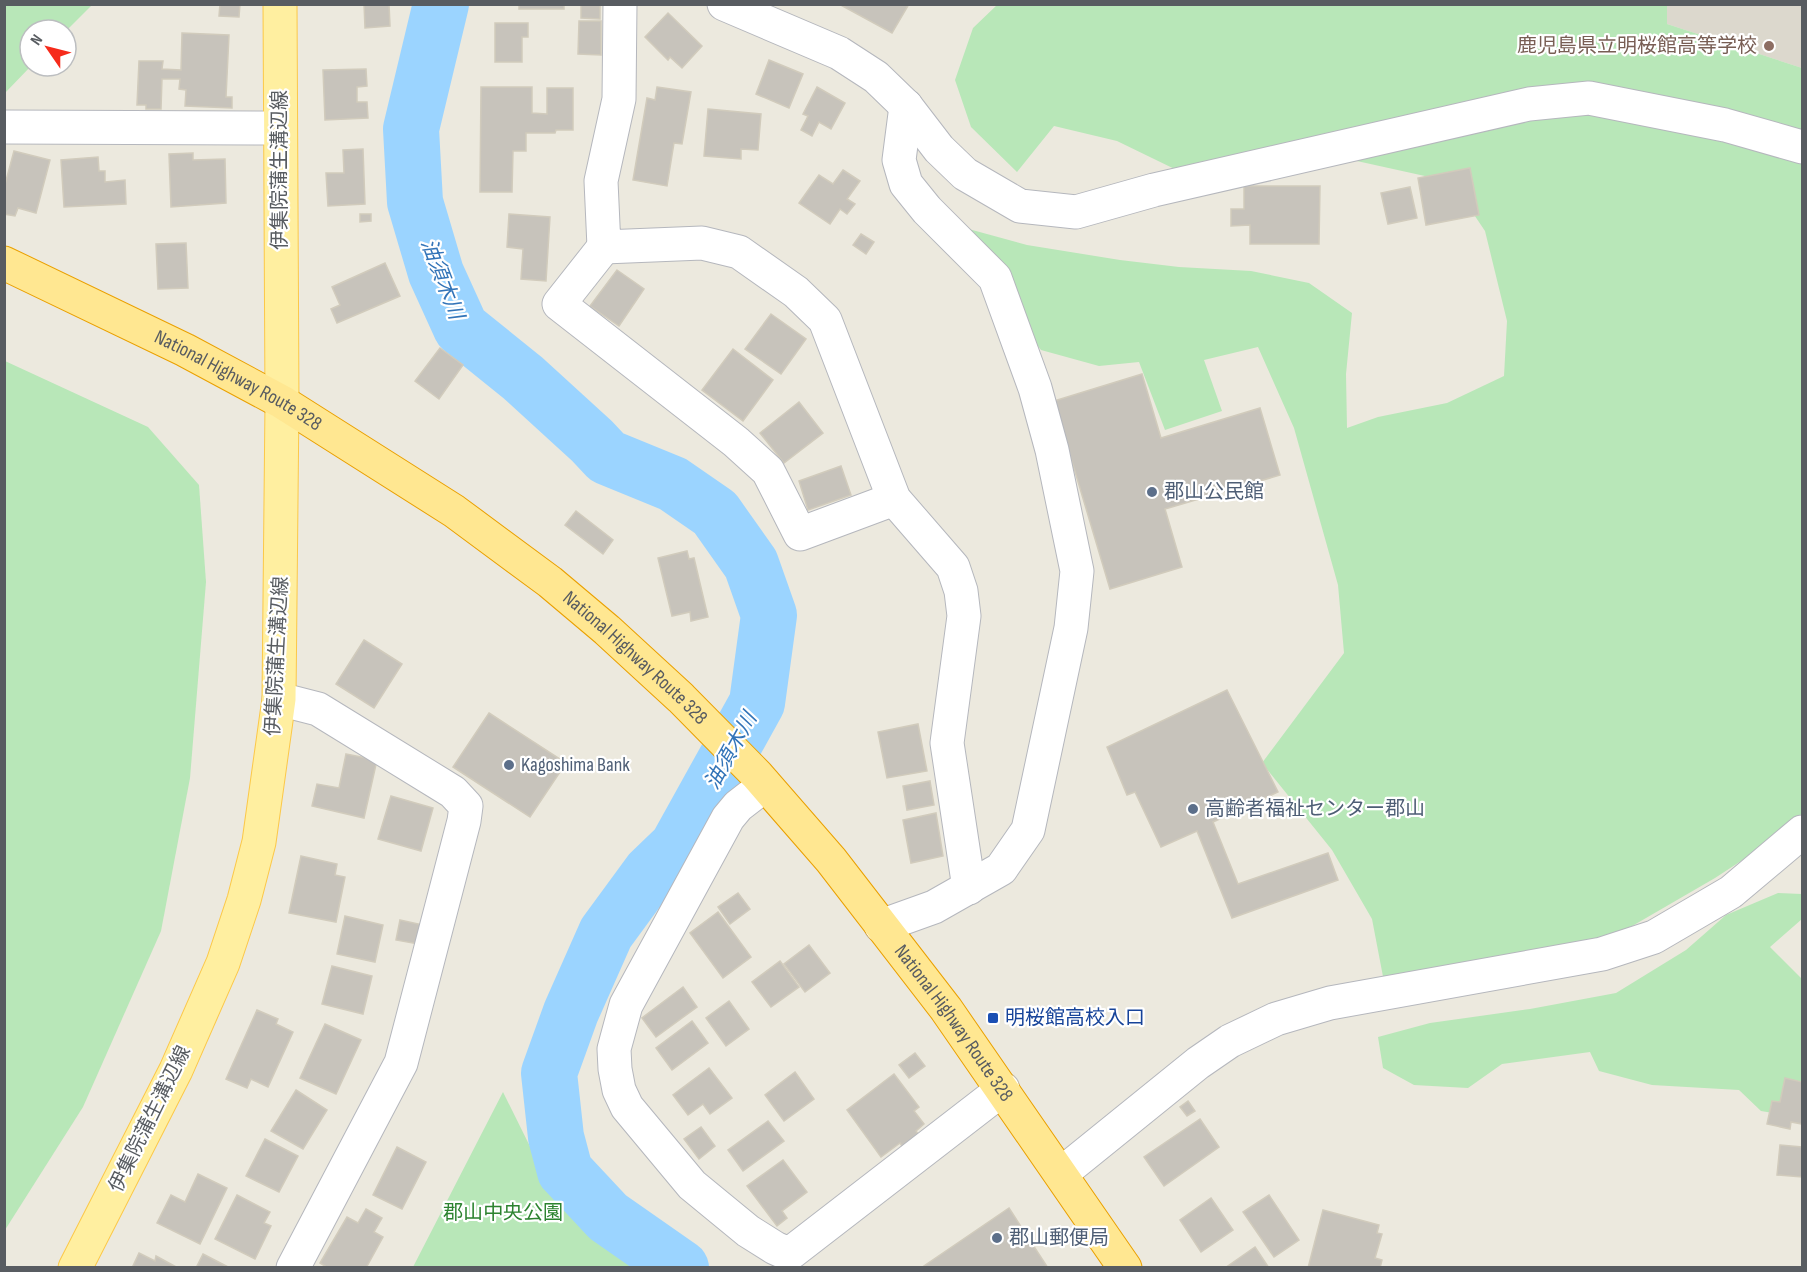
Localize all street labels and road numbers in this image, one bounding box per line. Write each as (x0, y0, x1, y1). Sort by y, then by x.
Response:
street label: 伊集院蒲生溝辺線 (268, 90, 292, 250)
street label: National Highway Route 328 (150, 325, 326, 436)
street label: 伊集院蒲生溝辺線 (261, 575, 293, 737)
street label: National Highway Route 328 (558, 586, 713, 730)
street label: National Highway Route 328 (889, 940, 1018, 1106)
street label: 伊集院蒲生溝辺線 (104, 1042, 196, 1196)

